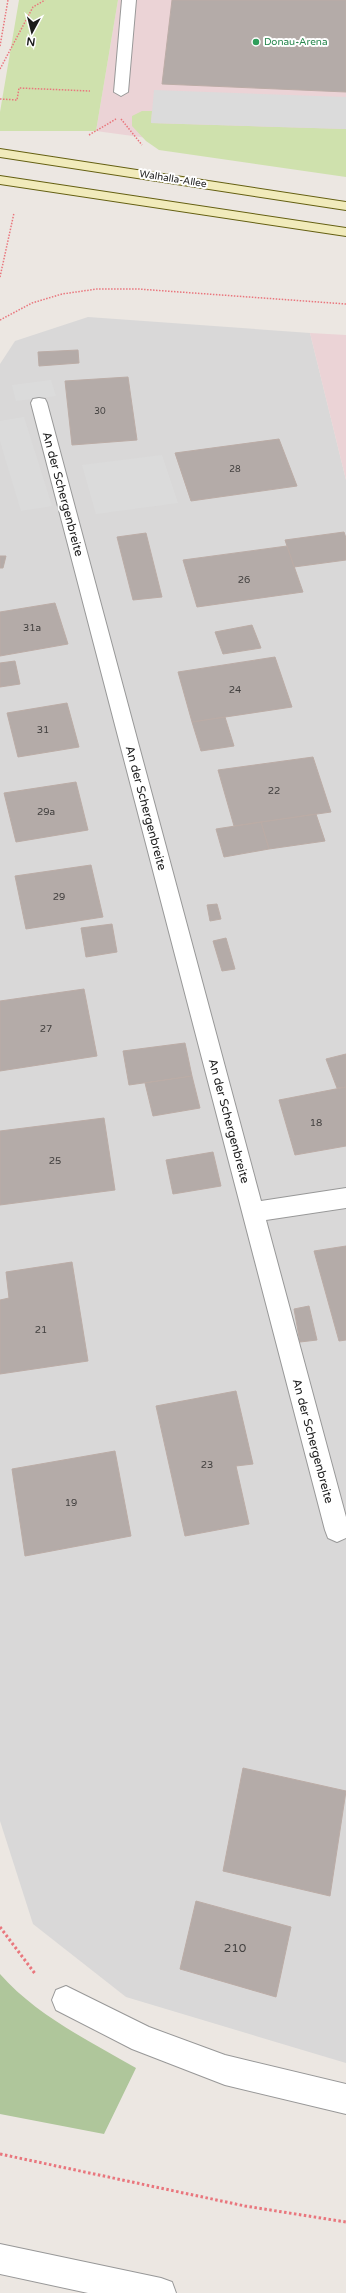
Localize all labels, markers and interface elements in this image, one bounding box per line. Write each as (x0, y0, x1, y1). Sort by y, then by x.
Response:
north arrow (12, 12, 52, 52)
text: N (26, 34, 36, 48)
place label: Donau-Arena (264, 36, 328, 48)
marker: Donau-Arena (251, 37, 261, 47)
street label: Walhalla-Allee (139, 168, 208, 190)
house number: 30 (94, 406, 106, 417)
street label: An der Schergenbreite (40, 430, 86, 558)
house number: 28 (229, 464, 241, 475)
house number: 26 (238, 574, 250, 586)
house number: 31a (23, 622, 41, 634)
house number: 24 (229, 684, 241, 696)
house number: 31 (37, 724, 49, 736)
street label: An der Schergenbreite (123, 744, 169, 872)
house number: 22 (268, 785, 280, 797)
house number: 29a (37, 806, 55, 818)
house number: 29 (53, 891, 65, 903)
house number: 27 (40, 1023, 52, 1035)
street label: An der Schergenbreite (206, 1057, 252, 1185)
house number: 18 (310, 1117, 322, 1129)
house number: 25 (49, 1155, 61, 1167)
house number: 21 (35, 1324, 47, 1336)
street label: An der Schergenbreite (290, 1377, 336, 1505)
house number: 23 (201, 1459, 213, 1471)
house number: 19 (65, 1497, 77, 1509)
house number: 210 (224, 1941, 247, 1955)

